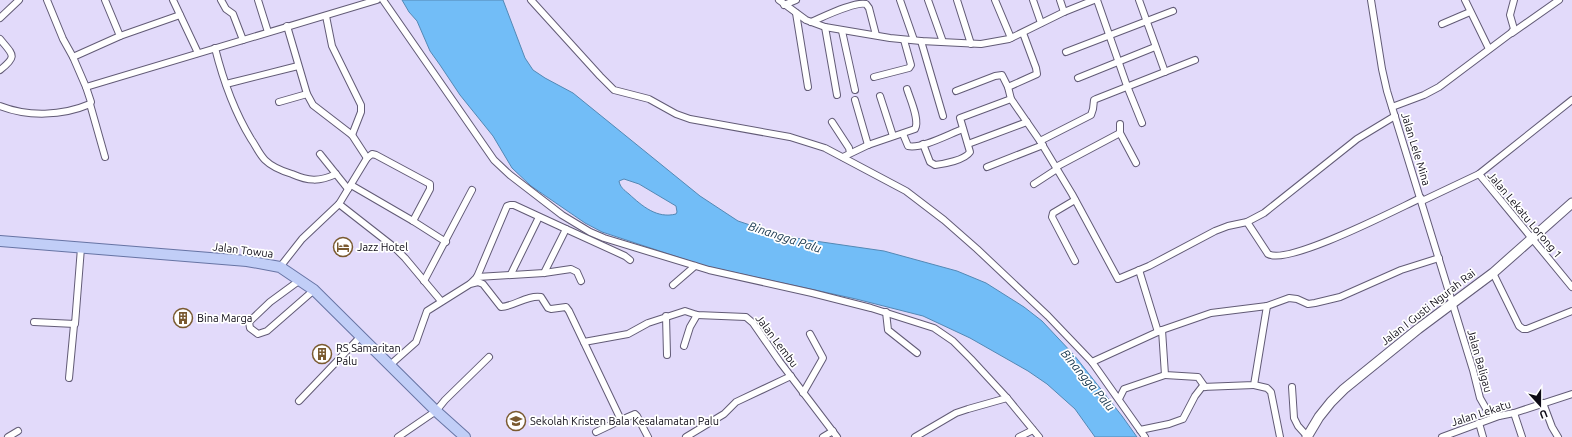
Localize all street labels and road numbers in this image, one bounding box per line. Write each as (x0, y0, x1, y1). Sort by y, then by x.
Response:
street label: Jalan Lele Mina (1399, 111, 1433, 187)
street label: Jalan Lekatu Lorong 1 (1486, 170, 1564, 260)
street label: Jalan Towua (212, 240, 274, 260)
street label: Jalan I Gusti Ngurah Rai (1379, 267, 1477, 347)
street label: Jalan Lembu (753, 313, 801, 369)
street label: Jalan Baligau (1465, 328, 1495, 394)
street label: Jalan Lekatu (1450, 398, 1512, 428)

